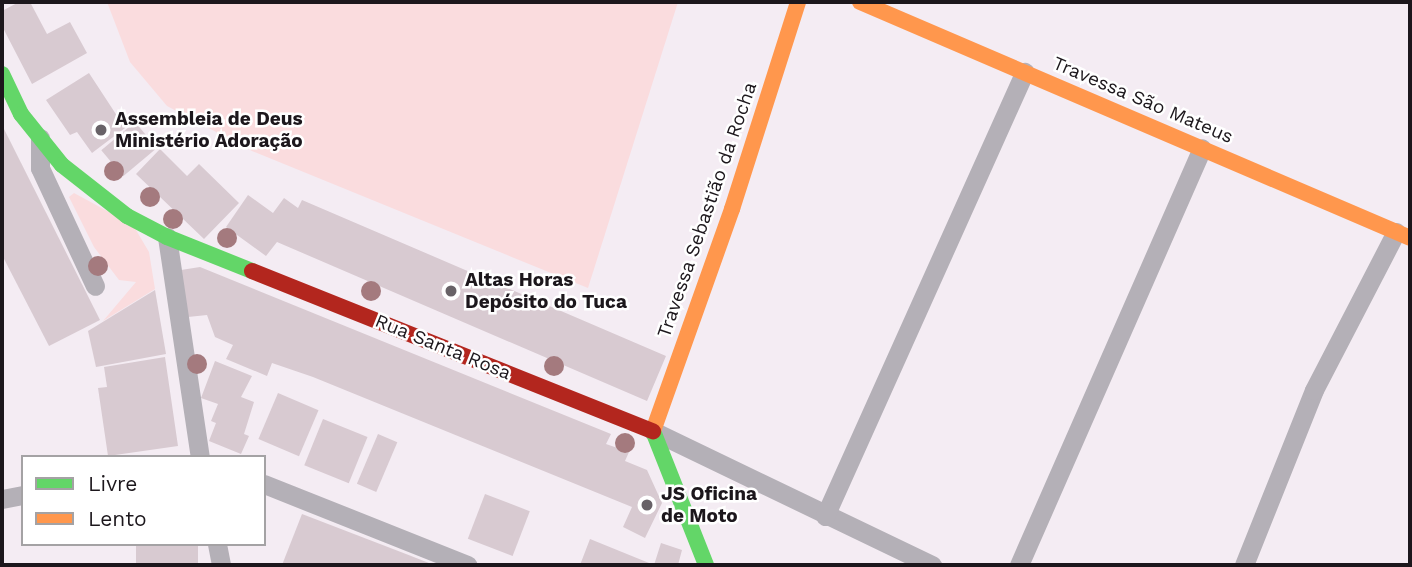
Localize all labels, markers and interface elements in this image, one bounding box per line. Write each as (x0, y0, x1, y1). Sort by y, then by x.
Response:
street label: Travessa São Mateus (1049, 52, 1237, 148)
street label: Travessa Sebastião da Rocha (652, 79, 762, 341)
place label: Assembleia de Deus Ministério Adoração (115, 108, 303, 152)
marker: Assembleia de Deus Ministério Adoração (93, 122, 109, 138)
place label: Altas Horas Depósito do Tuca (465, 269, 627, 313)
marker: Altas Horas Depósito do Tuca (443, 283, 459, 299)
street label: Rua Santa Rosa (371, 309, 515, 385)
legend (21, 455, 266, 546)
text: Livre (88, 471, 137, 496)
place label: JS Oficina de Moto (661, 483, 757, 527)
marker: JS Oficina de Moto (639, 497, 655, 513)
text: Lento (88, 506, 147, 531)

